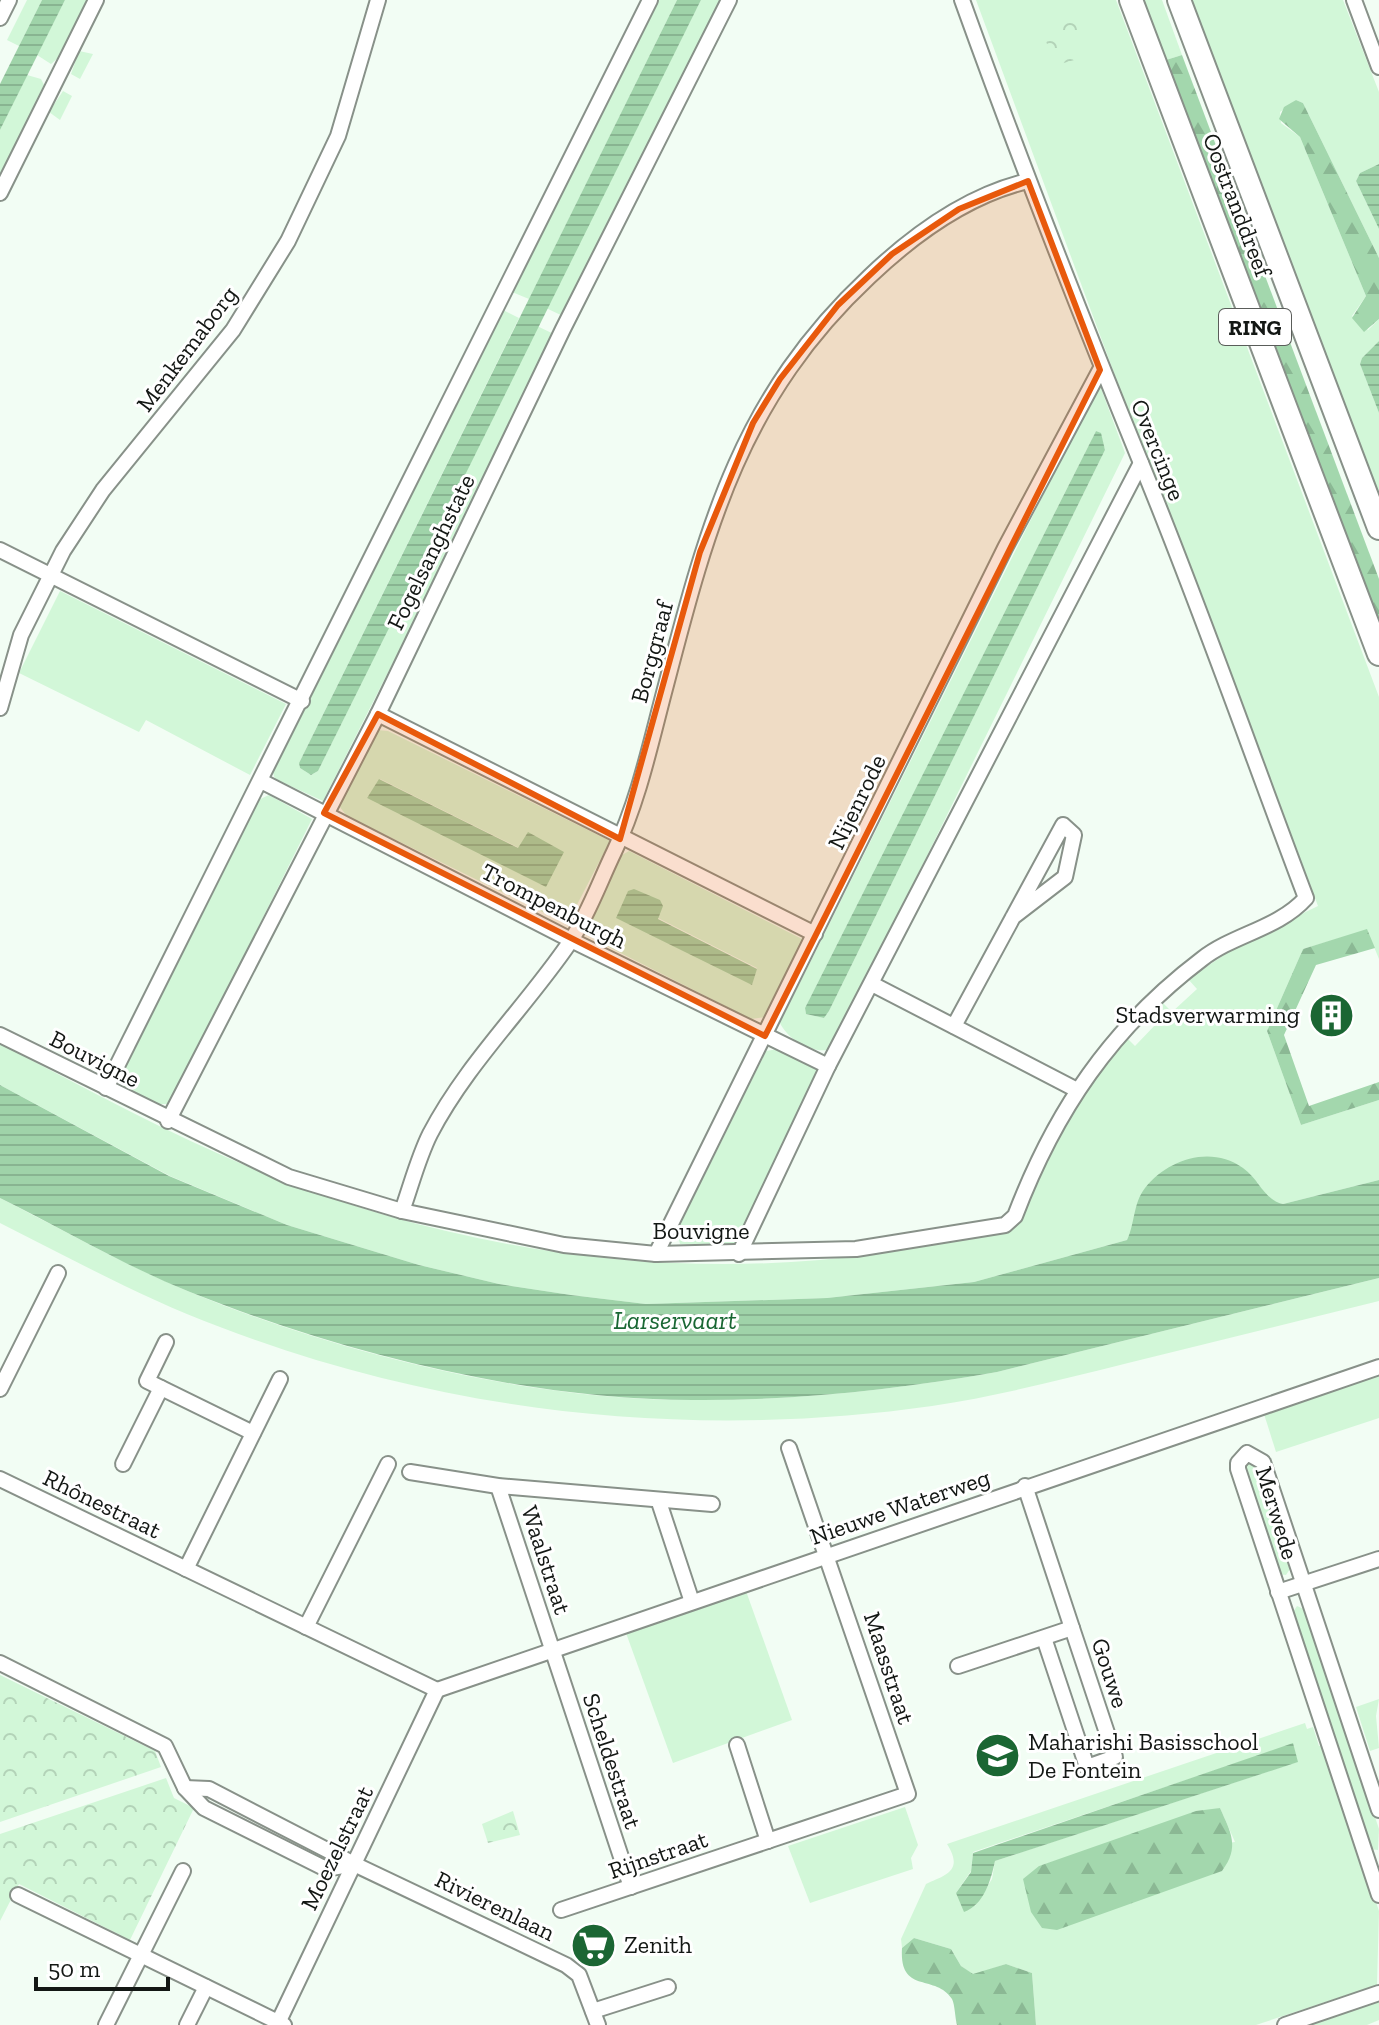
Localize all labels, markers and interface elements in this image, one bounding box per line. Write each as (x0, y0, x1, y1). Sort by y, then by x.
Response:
street label: Oostranddreef (1197, 129, 1279, 283)
street label: Menkemaborg (130, 280, 243, 417)
road number: RING (1219, 309, 1291, 345)
street label: Overcinge (1125, 395, 1192, 505)
street label: Fogelsanghstate (380, 469, 481, 634)
street label: Borggraaf (624, 596, 680, 706)
street label: Nijenrode (821, 750, 892, 854)
street label: Trompenburgh (477, 857, 632, 955)
building icon: Stadsverwarming (1307, 991, 1355, 1039)
place label: Stadsverwarming (1115, 1000, 1300, 1029)
street label: Bouvigne (45, 1024, 145, 1094)
street label: Bouvigne (652, 1216, 750, 1245)
water label: Larservaart (613, 1304, 737, 1336)
street label: Nieuwe Waterweg (806, 1462, 994, 1551)
street label: Rhônestraat (39, 1463, 166, 1544)
street label: Merwede (1250, 1463, 1305, 1563)
street label: Waalstraat (515, 1502, 578, 1618)
street label: Maasstraat (858, 1608, 921, 1728)
street label: Gouwe (1086, 1634, 1135, 1711)
street label: Scheldestraat (577, 1689, 648, 1832)
place label: Maharishi Basisschool De Fontein (1028, 1727, 1258, 1784)
school or university icon: Maharishi Basisschool De Fontein (973, 1732, 1021, 1780)
street label: Moezelstraat (294, 1781, 379, 1915)
street label: Rijnstraat (604, 1824, 711, 1885)
street label: Rivierenlaan (430, 1864, 560, 1947)
supermarket icon: Zenith (569, 1921, 617, 1969)
place label: Zenith (624, 1930, 693, 1959)
scale bar (36, 1941, 168, 1991)
text: 50 m (48, 1954, 101, 1983)

